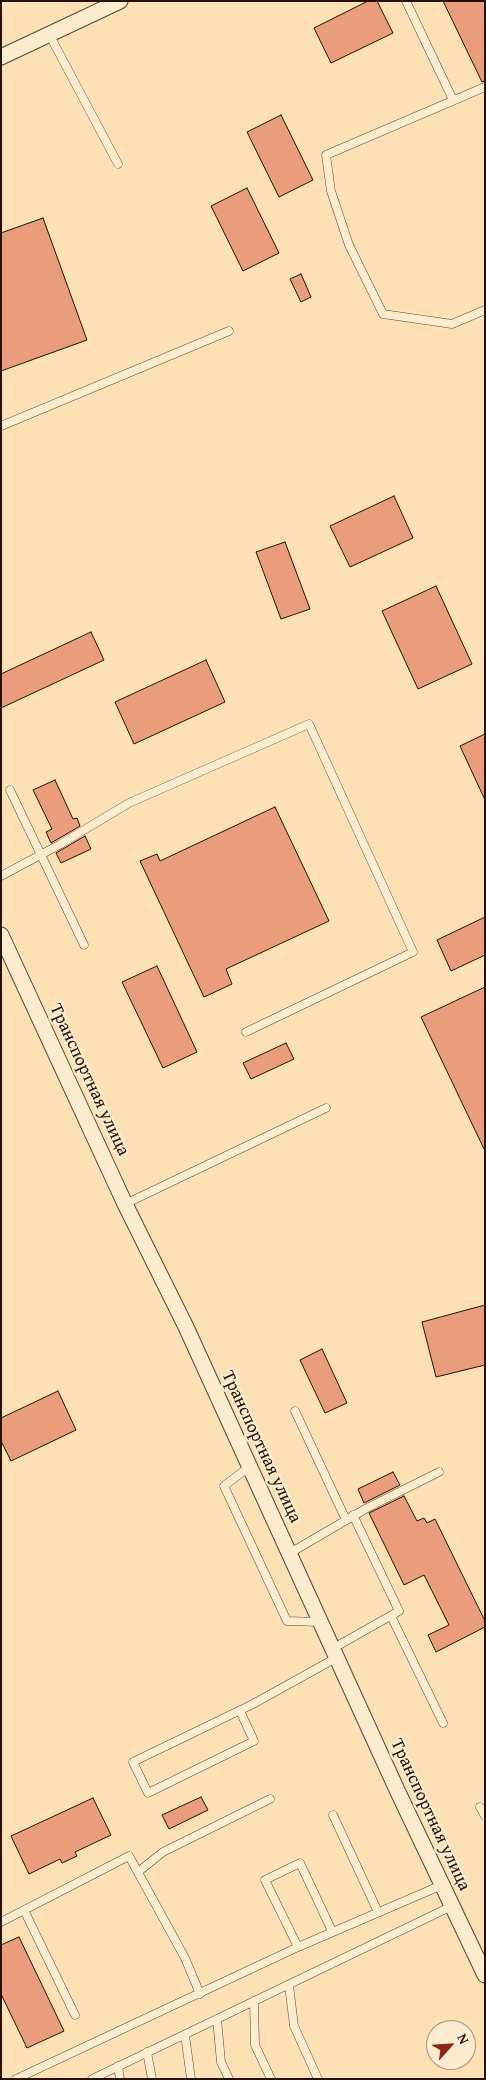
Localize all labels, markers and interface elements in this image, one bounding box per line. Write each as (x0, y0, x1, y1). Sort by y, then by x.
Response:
street label: Транспортная улица (44, 1001, 134, 1159)
street label: Транспортная улица (216, 1368, 306, 1526)
street label: Транспортная улица (385, 1736, 475, 1894)
north arrow (426, 2020, 476, 2070)
text: N (453, 2030, 475, 2047)

